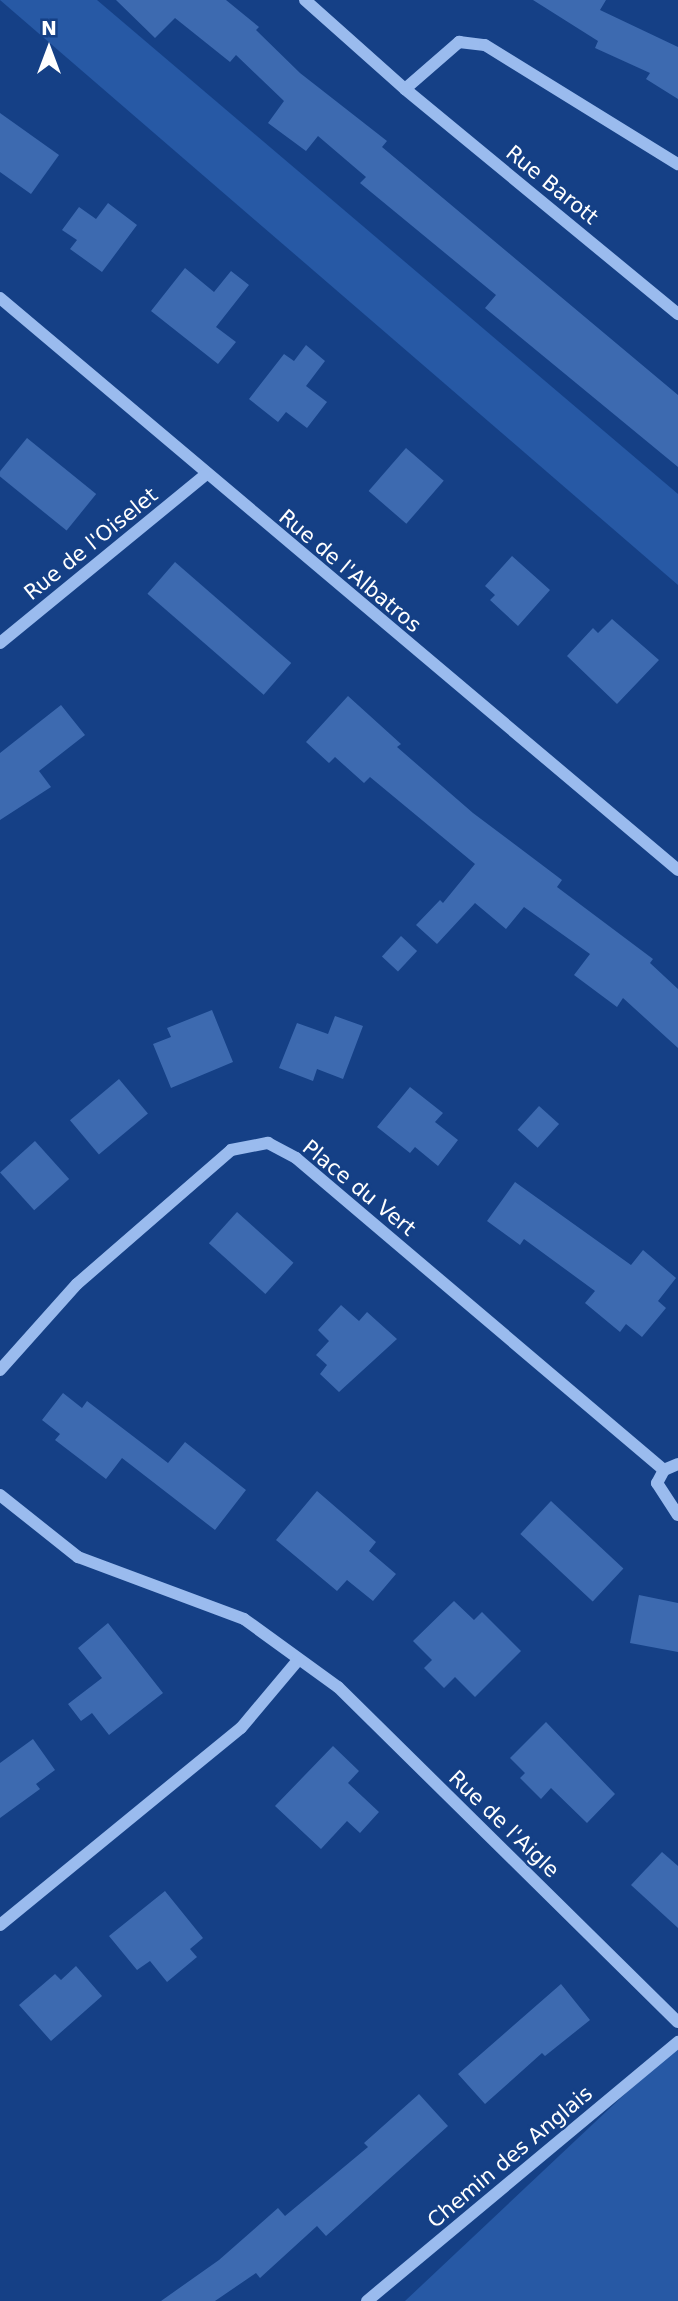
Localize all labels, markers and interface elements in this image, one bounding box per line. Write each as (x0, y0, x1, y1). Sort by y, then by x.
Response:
north arrow (14, 14, 84, 84)
text: N (41, 17, 57, 39)
street label: Rue Barott (501, 140, 603, 230)
street label: Rue de l'Oiselet (19, 483, 163, 605)
street label: Rue de l'Albatros (274, 504, 426, 638)
street label: Place du Vert (297, 1135, 421, 1241)
street label: Rue de l'Aigle (444, 1765, 564, 1883)
street label: Chemin des Anglais (422, 2081, 598, 2233)

